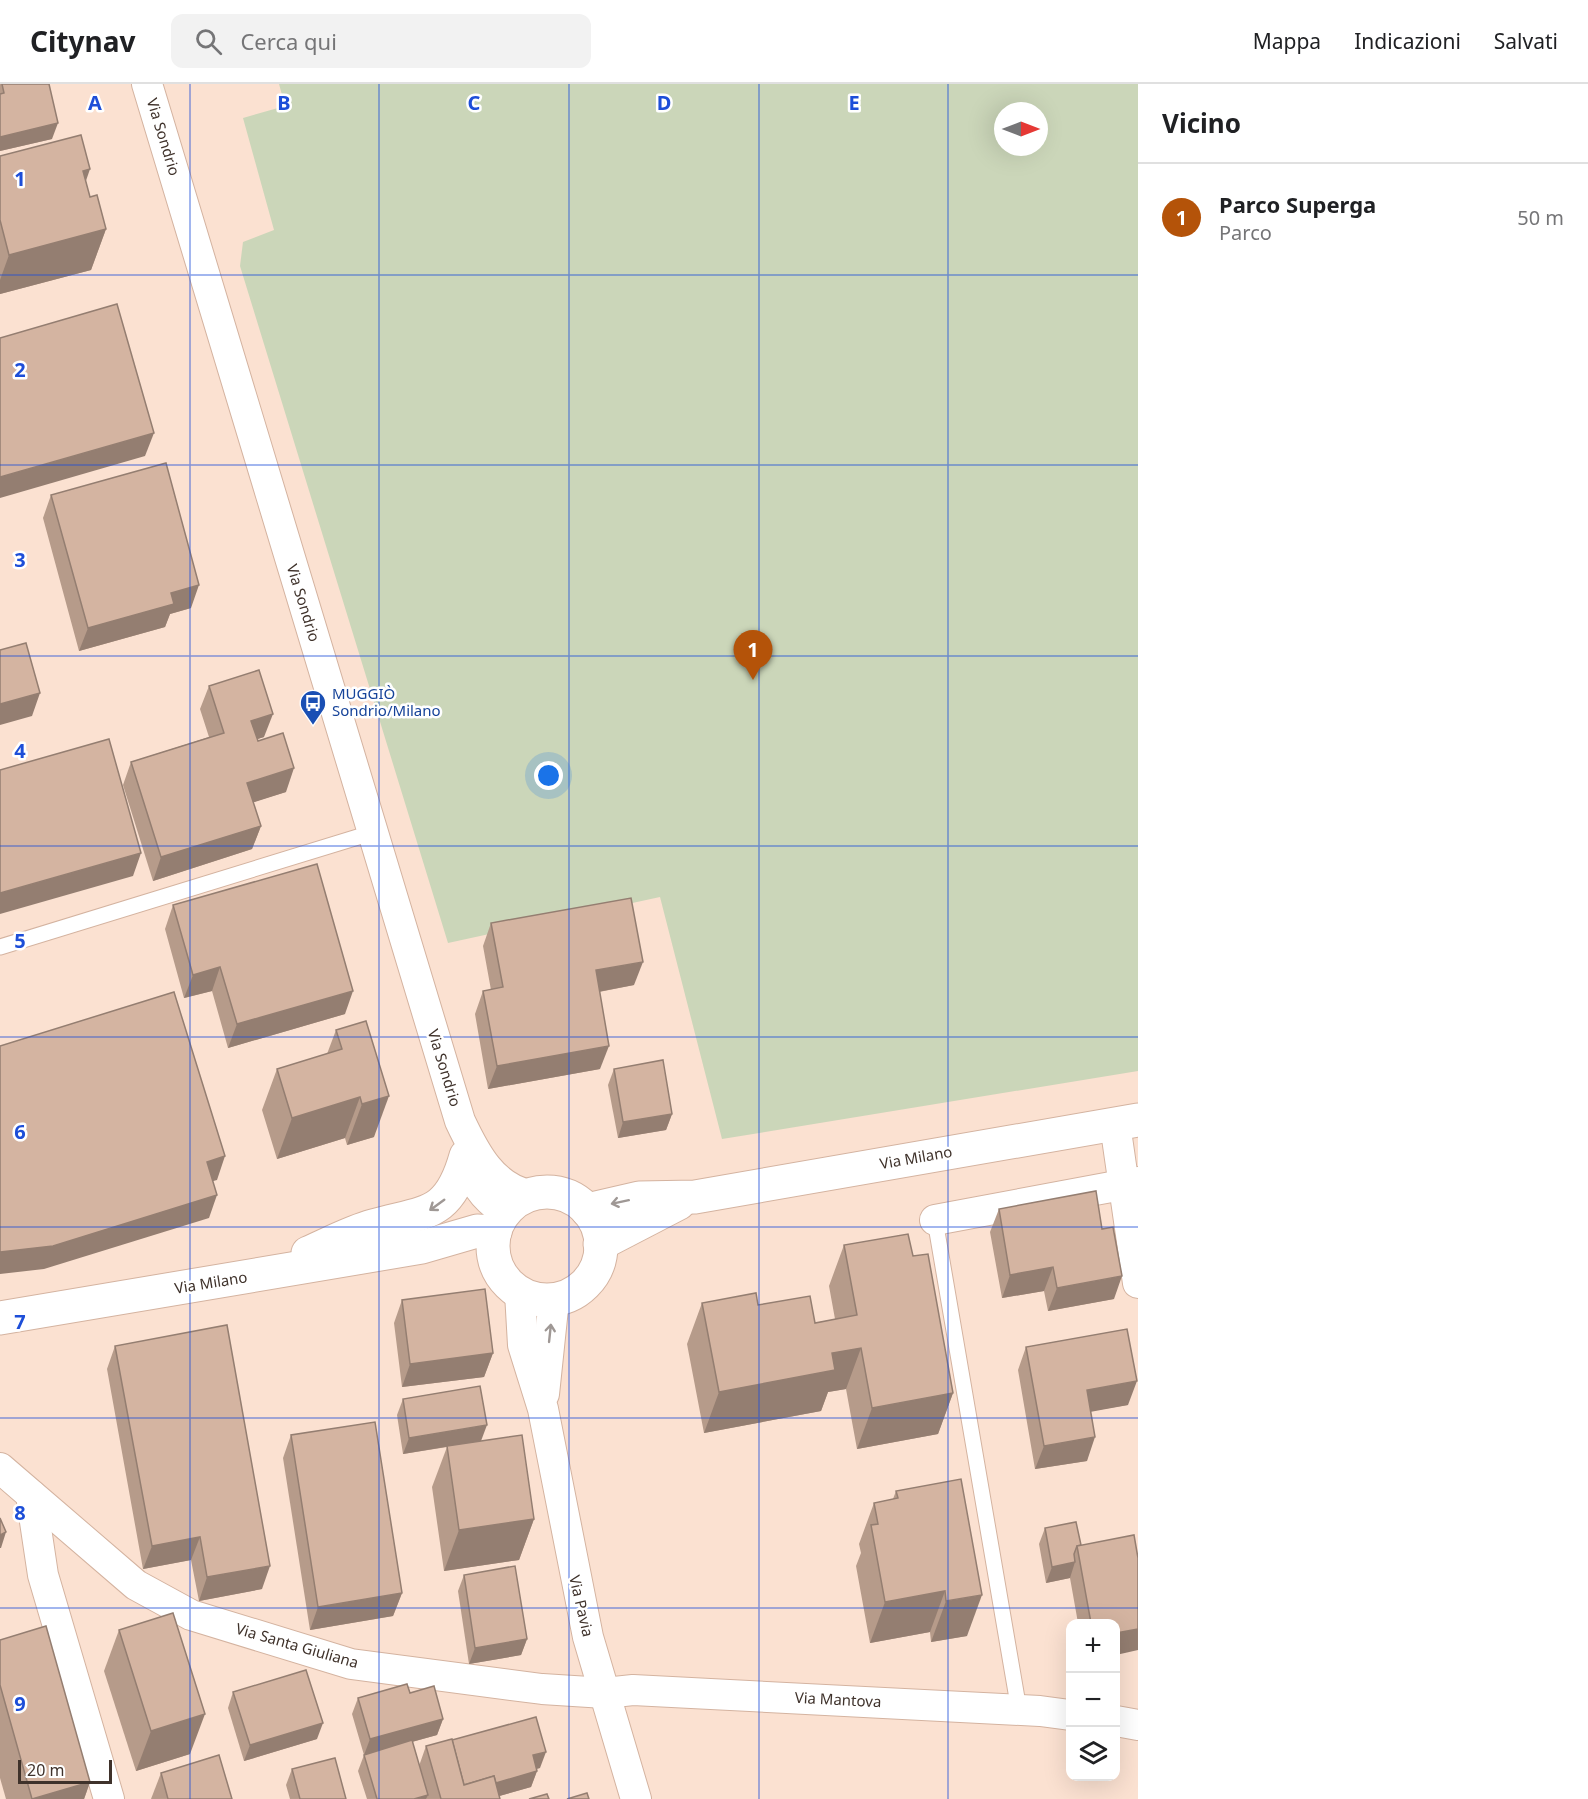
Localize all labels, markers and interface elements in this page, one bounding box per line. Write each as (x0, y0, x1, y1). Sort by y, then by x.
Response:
search box (171, 14, 591, 68)
text: Citynav (30, 22, 135, 60)
icon: search (192, 25, 225, 58)
text: Cerca qui (240, 26, 337, 56)
text: Mappa (1253, 27, 1321, 55)
text: Indicazioni (1354, 27, 1461, 55)
text: Salvati (1494, 27, 1558, 55)
text: A (88, 89, 102, 116)
text: B (277, 89, 291, 116)
text: C (468, 89, 481, 116)
text: D (657, 89, 671, 116)
text: E (848, 89, 860, 116)
street label: Via Sondrio (143, 95, 185, 178)
north arrow (994, 102, 1048, 156)
text: Vicino (1162, 105, 1241, 141)
text: 1 (14, 165, 26, 192)
text: Parco Superga (1219, 189, 1376, 219)
text: 1 (1176, 204, 1187, 231)
text: 50 m (1517, 204, 1564, 231)
text: Parco (1219, 219, 1272, 246)
text: 2 (14, 356, 26, 383)
text: 3 (14, 546, 26, 573)
street label: Via Sondrio (283, 561, 325, 644)
pin: 1 (734, 630, 772, 680)
place label: MUGGIÒ Sondrio/Milano (332, 683, 441, 720)
bus stop icon: MUGGIÒ Sondrio/Milano (298, 688, 328, 726)
text: 4 (14, 737, 26, 764)
your location (534, 761, 563, 790)
text: 5 (14, 927, 26, 954)
street label: Via Sondrio (424, 1026, 466, 1109)
text: 6 (14, 1118, 26, 1145)
street label: Via Milano (878, 1141, 954, 1173)
one-way arrow (610, 1197, 630, 1208)
one-way arrow (430, 1199, 446, 1211)
street label: Via Milano (173, 1266, 249, 1298)
text: 7 (14, 1308, 26, 1335)
one-way arrow (544, 1324, 555, 1344)
text: 8 (14, 1499, 26, 1526)
street label: Via Pavia (565, 1573, 599, 1639)
street label: Via Santa Giuliana (234, 1618, 361, 1672)
map controls (1066, 1619, 1120, 1781)
button: + (1066, 1619, 1120, 1673)
button: − (1066, 1673, 1120, 1727)
street label: Via Mantova (794, 1687, 882, 1711)
text: 9 (14, 1690, 26, 1717)
button: layers (1066, 1727, 1120, 1781)
scale bar (18, 1757, 112, 1784)
text: 20 m (27, 1759, 64, 1781)

